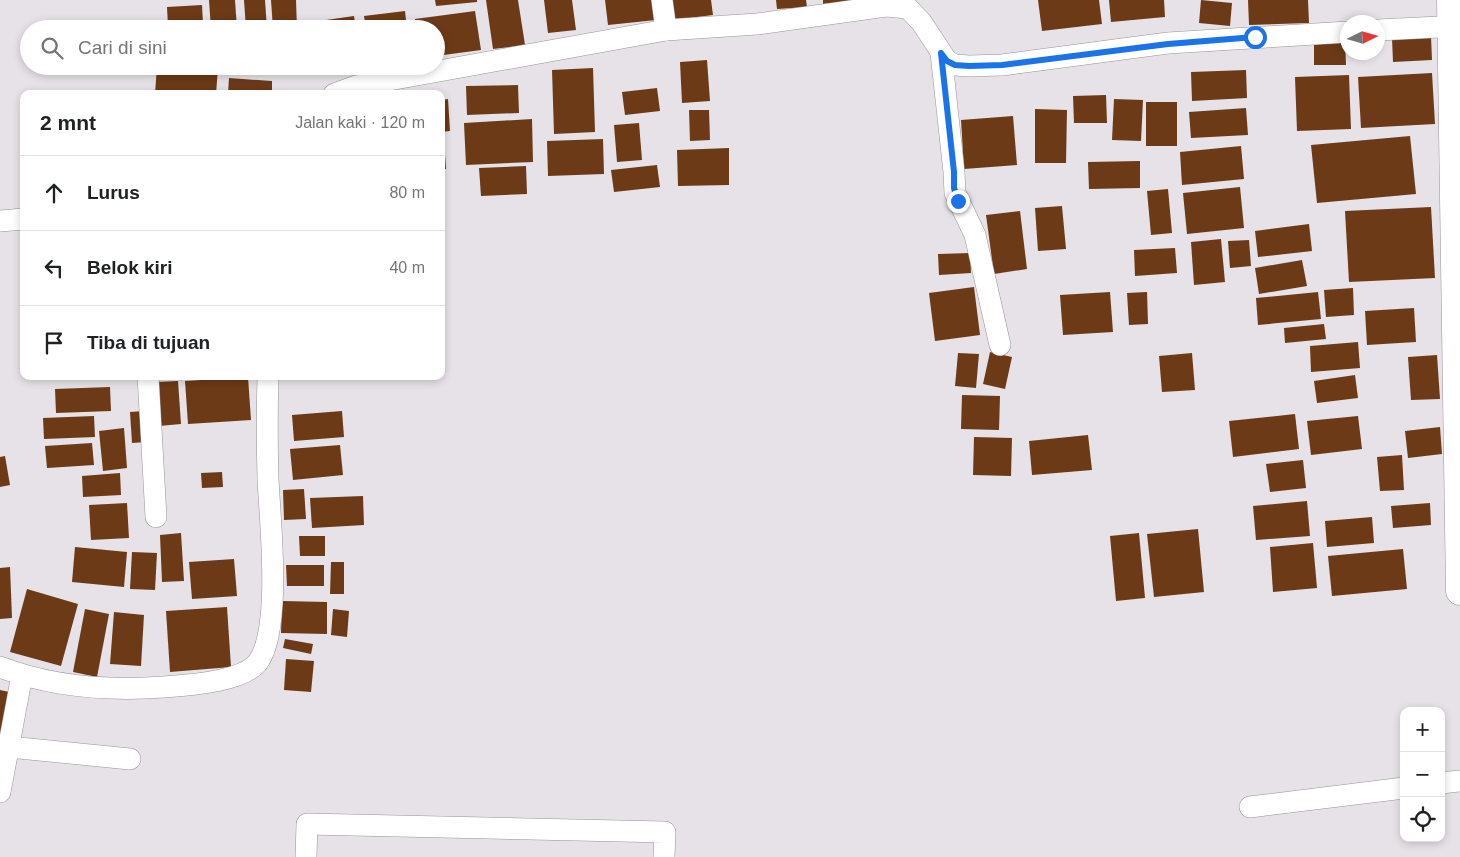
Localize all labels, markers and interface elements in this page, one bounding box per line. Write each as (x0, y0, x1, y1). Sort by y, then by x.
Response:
north arrow (1340, 15, 1385, 60)
search box (20, 20, 445, 75)
route start (1244, 26, 1267, 49)
icon: search (38, 34, 66, 62)
text: Cari di sini (78, 37, 167, 58)
text: 2 mnt (40, 111, 96, 134)
text: Jalan kaki · 120 m (295, 114, 425, 131)
icon: ahead (40, 179, 68, 207)
text: Lurus (87, 182, 140, 203)
text: 80 m (389, 184, 425, 201)
route end (947, 190, 970, 213)
icon: left (40, 254, 68, 282)
text: Belok kiri (87, 257, 173, 278)
text: 40 m (389, 259, 425, 276)
icon: arrive (40, 329, 68, 357)
text: Tiba di tujuan (87, 332, 210, 353)
map controls (1400, 707, 1445, 842)
button: + (1400, 707, 1445, 752)
button: − (1400, 752, 1445, 797)
button: locate (1400, 797, 1445, 842)

